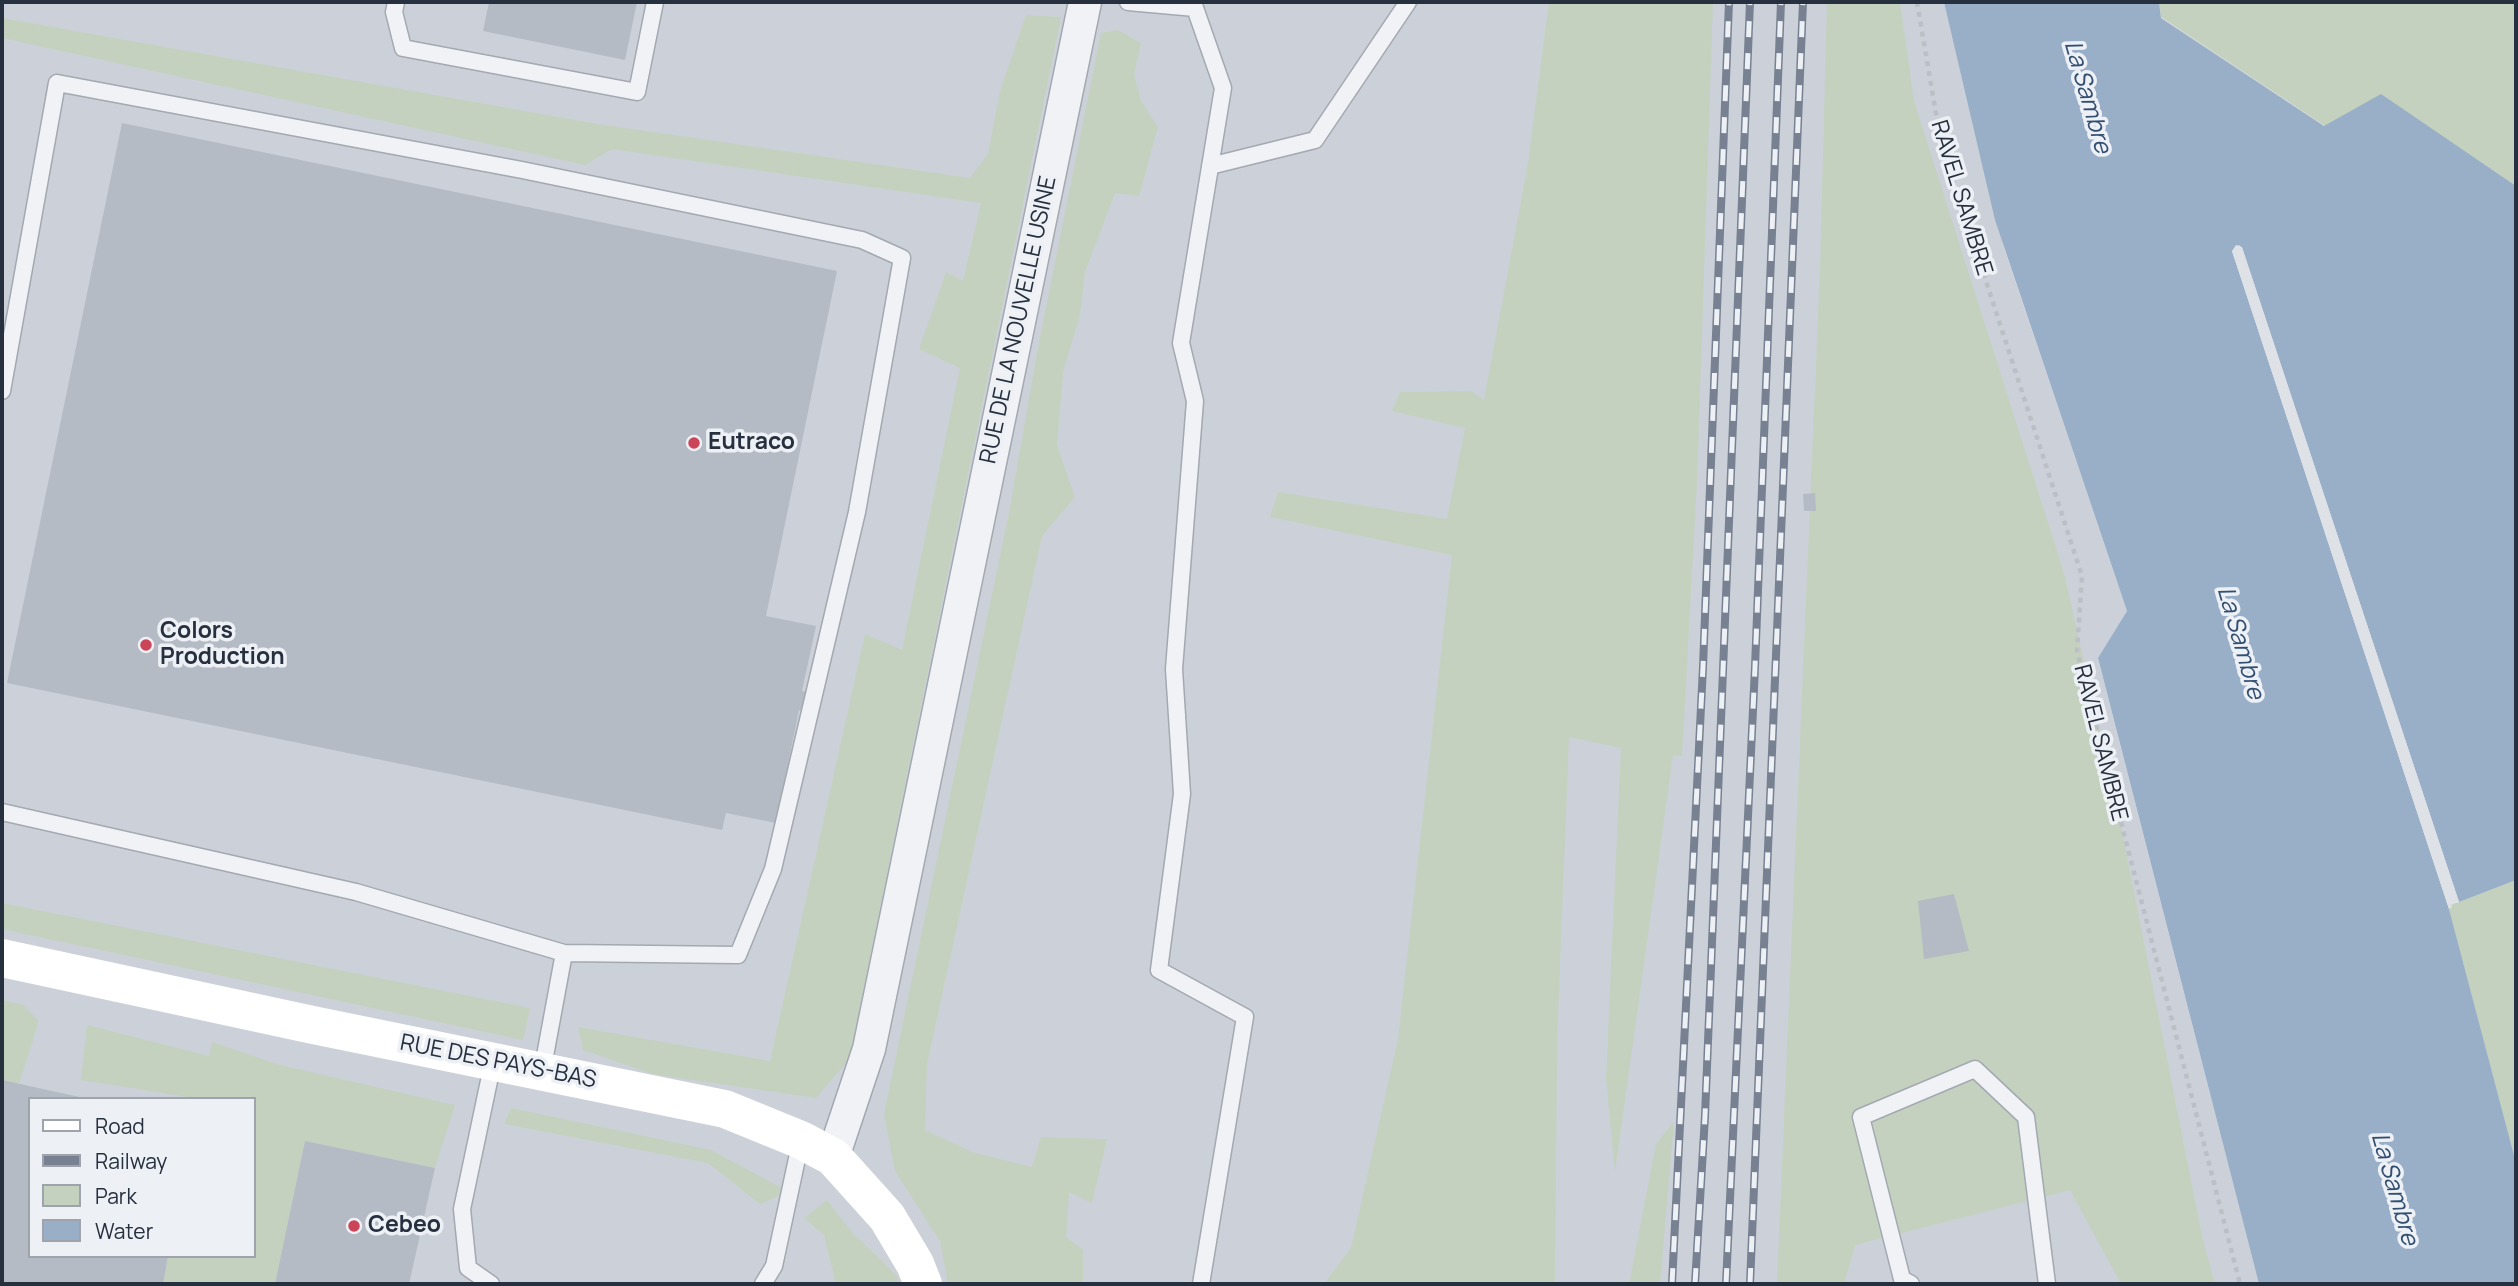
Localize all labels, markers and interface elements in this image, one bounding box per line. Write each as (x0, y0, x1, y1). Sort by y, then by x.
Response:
water label: La Sambre (2057, 38, 2117, 156)
street label: RAVEL SAMBRE (1924, 117, 1998, 279)
street label: RUE DE LA NOUVELLE USINE (975, 174, 1063, 466)
place label: Eutraco (708, 429, 795, 457)
marker: Eutraco (686, 435, 702, 451)
water label: La Sambre (2210, 584, 2270, 702)
place label: Colors Production (160, 618, 285, 672)
marker: Colors Production (138, 637, 154, 653)
street label: RAVEL SAMBRE (2067, 662, 2133, 824)
street label: RUE DES PAYS-BAS (398, 1029, 598, 1095)
legend (28, 1097, 256, 1258)
text: Road (95, 1112, 145, 1140)
water label: La Sambre (2364, 1130, 2424, 1248)
text: Railway (95, 1147, 167, 1175)
text: Park (95, 1182, 137, 1210)
place label: Cebeo (368, 1212, 441, 1240)
text: Water (95, 1217, 153, 1245)
marker: Cebeo (346, 1218, 362, 1234)

